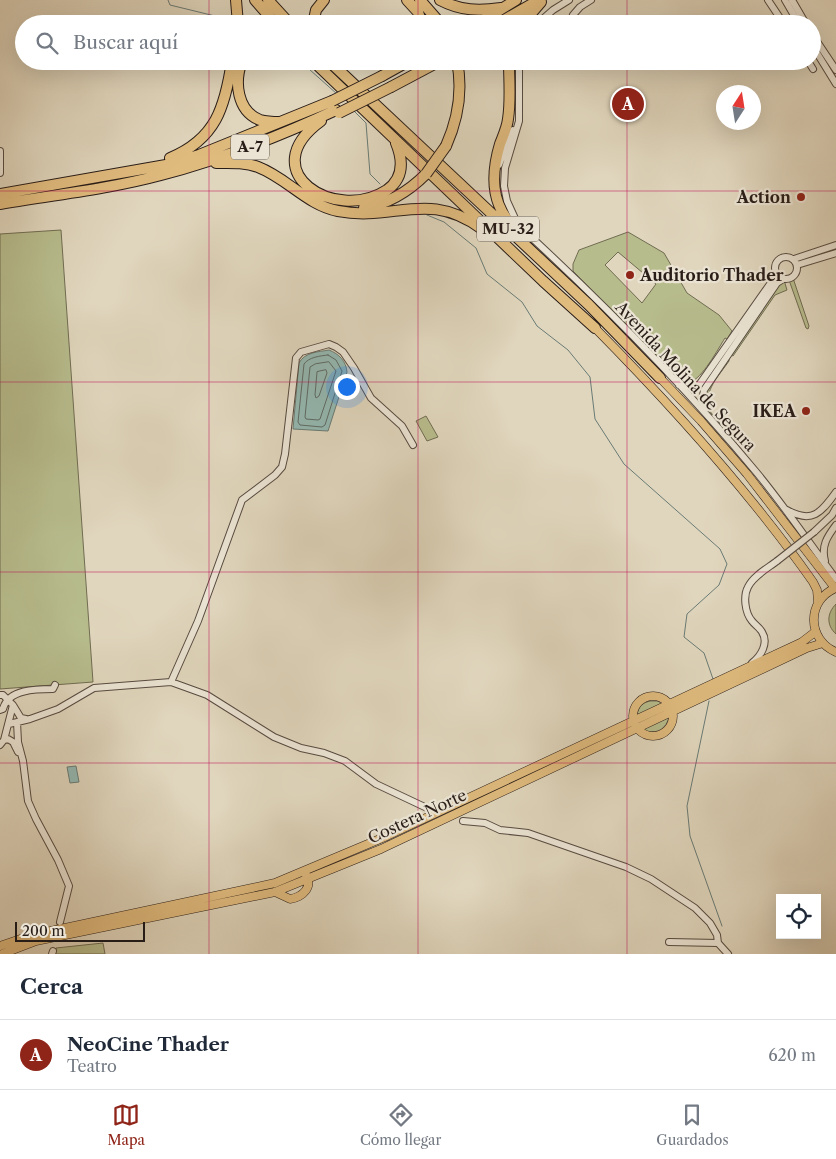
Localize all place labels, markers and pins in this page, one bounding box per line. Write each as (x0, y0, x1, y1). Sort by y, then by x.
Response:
pin: A (612, 85, 644, 123)
place label: Action (736, 187, 791, 207)
marker: Action (795, 191, 807, 203)
place label: Auditorio Thader (639, 265, 784, 285)
marker: Auditorio Thader (624, 269, 636, 281)
place label: IKEA (753, 401, 797, 421)
marker: IKEA (800, 405, 812, 417)

